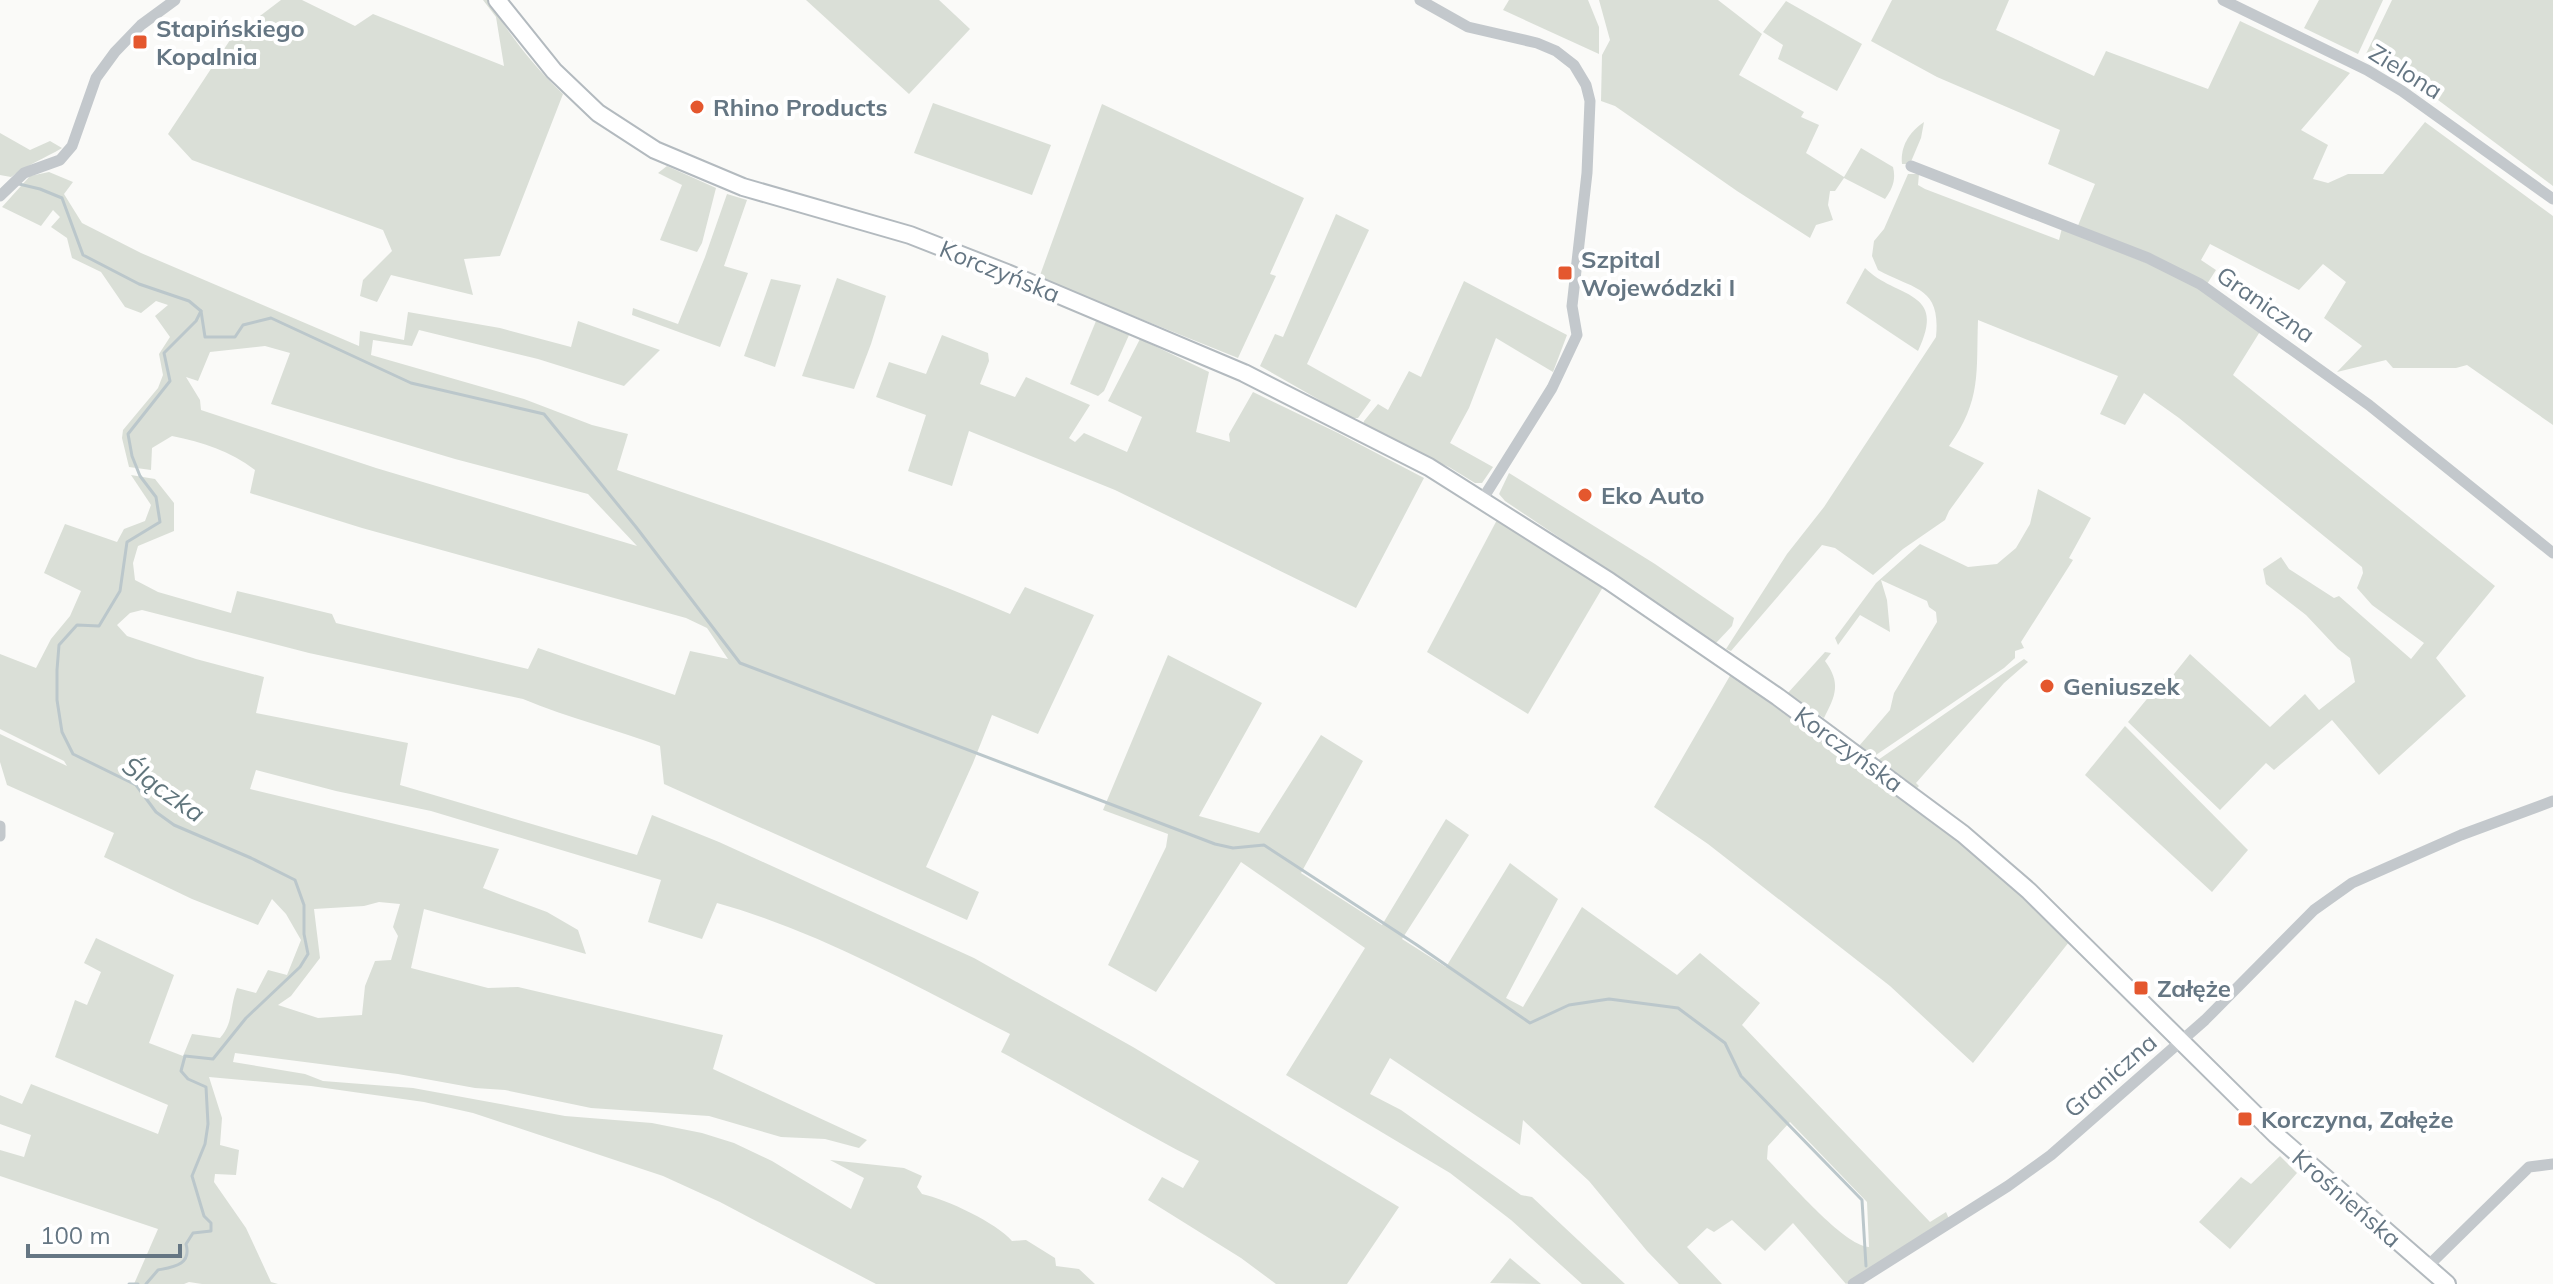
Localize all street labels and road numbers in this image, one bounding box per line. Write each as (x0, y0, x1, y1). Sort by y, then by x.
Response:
street label: Zielona (2364, 37, 2448, 105)
street label: Korczyńska (936, 233, 1064, 309)
street label: Graniczna (2211, 259, 2321, 349)
street label: Korczyńska (1789, 700, 1909, 798)
street label: Graniczna (2057, 1027, 2163, 1123)
street label: Krośnieńska (2286, 1142, 2408, 1254)

